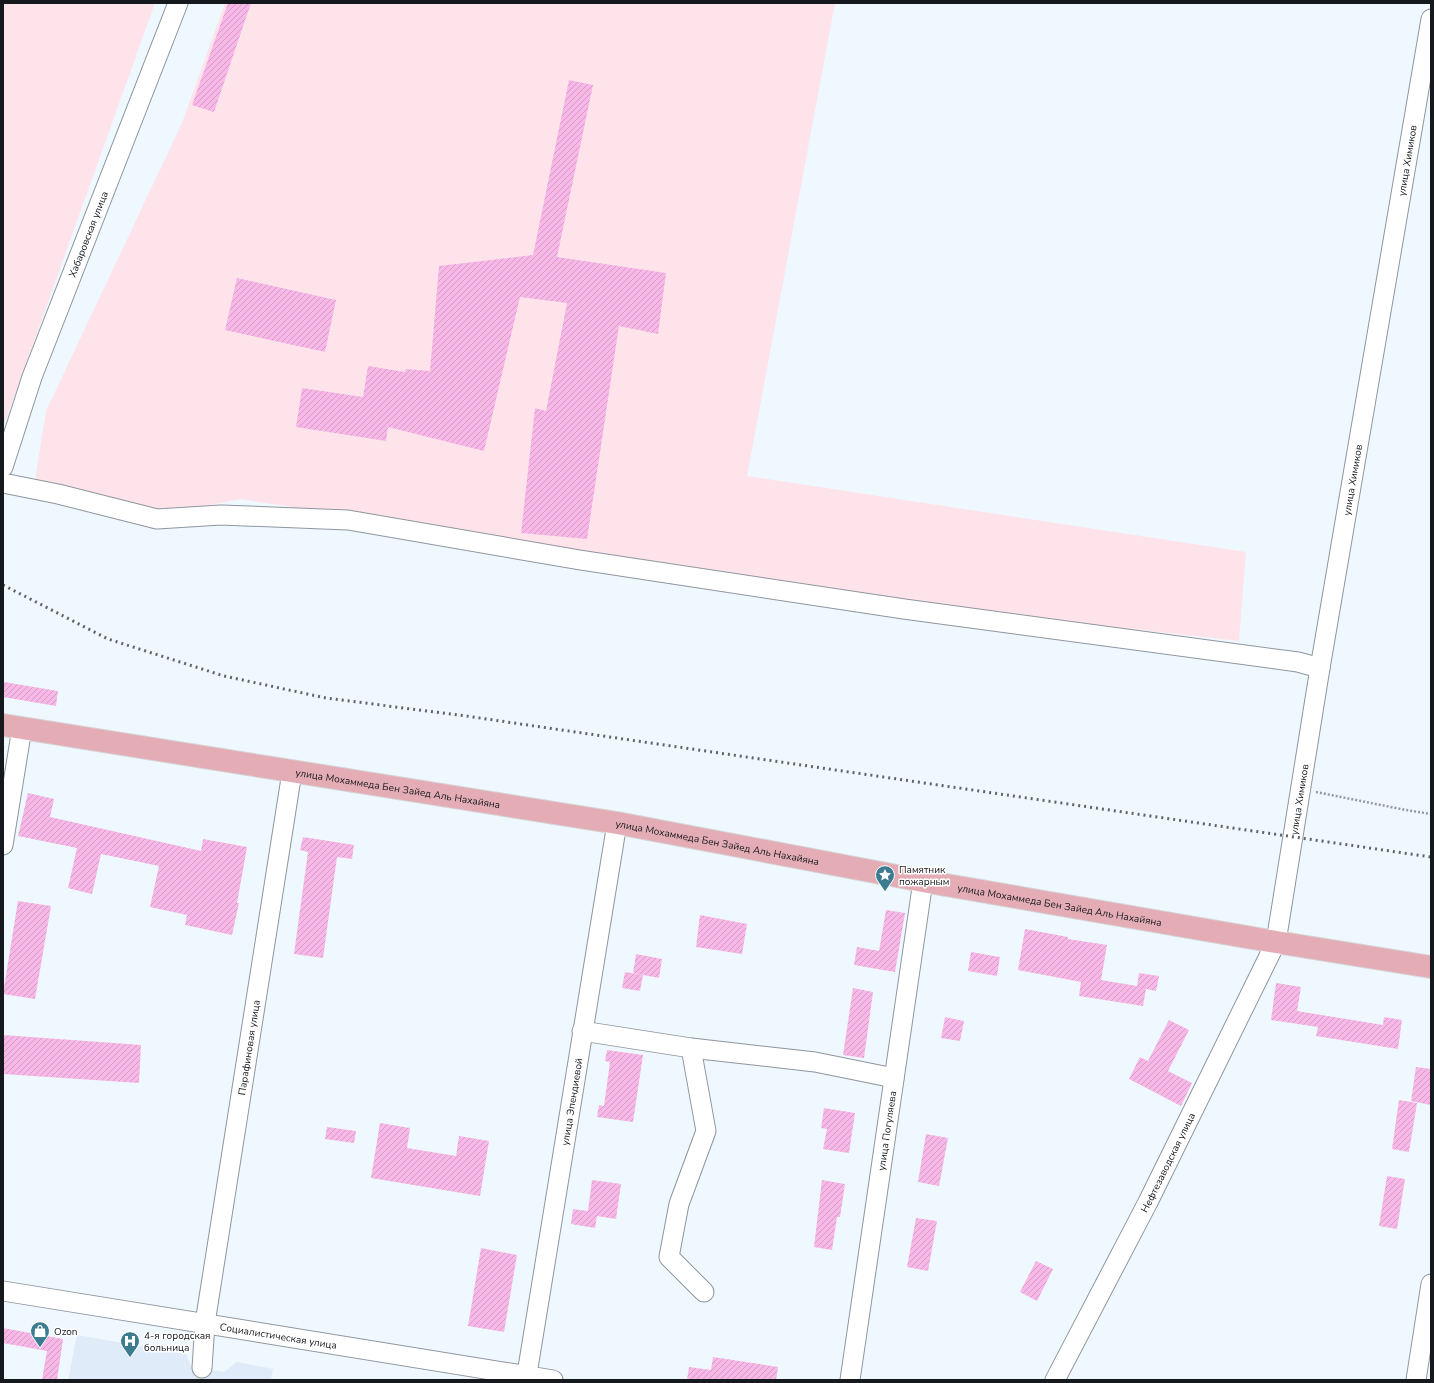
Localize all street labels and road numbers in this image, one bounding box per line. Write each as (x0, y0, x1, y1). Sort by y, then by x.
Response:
street label: улица Химиков (1395, 124, 1421, 197)
street label: Хабаровская улица (66, 189, 112, 280)
street label: улица Химиков (1340, 443, 1366, 517)
street label: улица Химиков (1287, 763, 1313, 836)
street label: улица Мохаммеда Бен Зайед Аль Нахайяна (294, 766, 501, 812)
street label: улица Мохаммеда Бен Зайед Аль Нахайяна (614, 817, 820, 869)
street label: улица Мохаммеда Бен Зайед Аль Нахайяна (956, 881, 1163, 930)
street label: Парафиновая улица (235, 999, 264, 1096)
street label: улица Эпендиевой (558, 1057, 587, 1147)
street label: улица Погуляева (875, 1090, 900, 1172)
street label: Нефтезаводская улица (1138, 1111, 1199, 1215)
street label: Социалистическая улица (219, 1320, 338, 1353)

